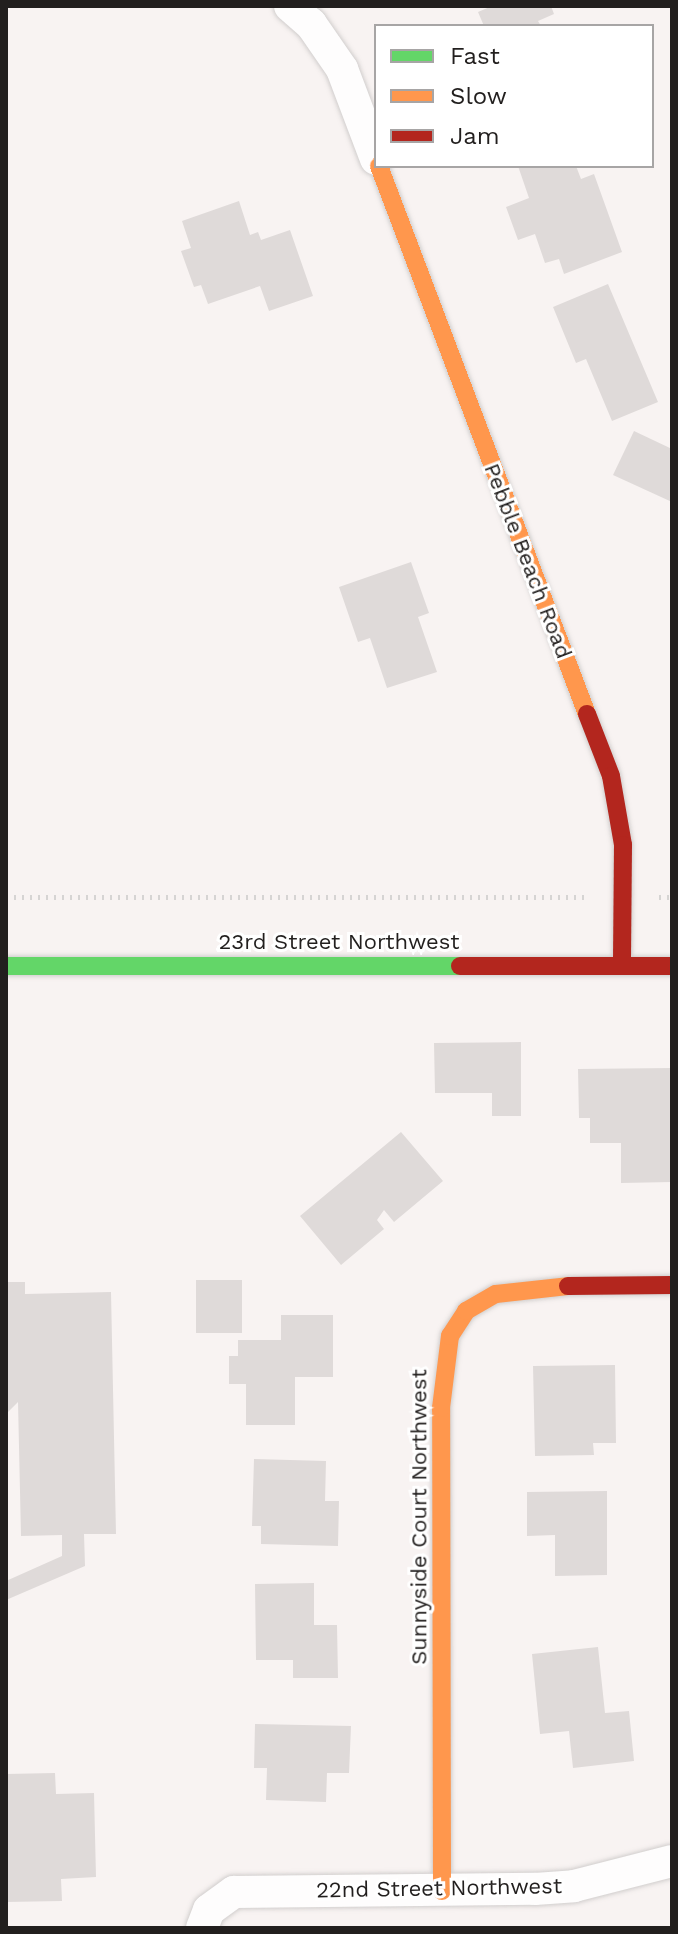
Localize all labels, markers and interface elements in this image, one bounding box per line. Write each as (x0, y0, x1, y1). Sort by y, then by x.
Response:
legend (374, 24, 654, 168)
text: Fast (450, 42, 500, 70)
text: Slow (450, 82, 507, 110)
text: Jam (450, 122, 500, 150)
street label: Pebble Beach Road (479, 460, 577, 662)
street label: 23rd Street Northwest (219, 929, 459, 955)
street label: Sunnyside Court Northwest (406, 1369, 432, 1665)
street label: 22nd Street Northwest (316, 1873, 562, 1903)

